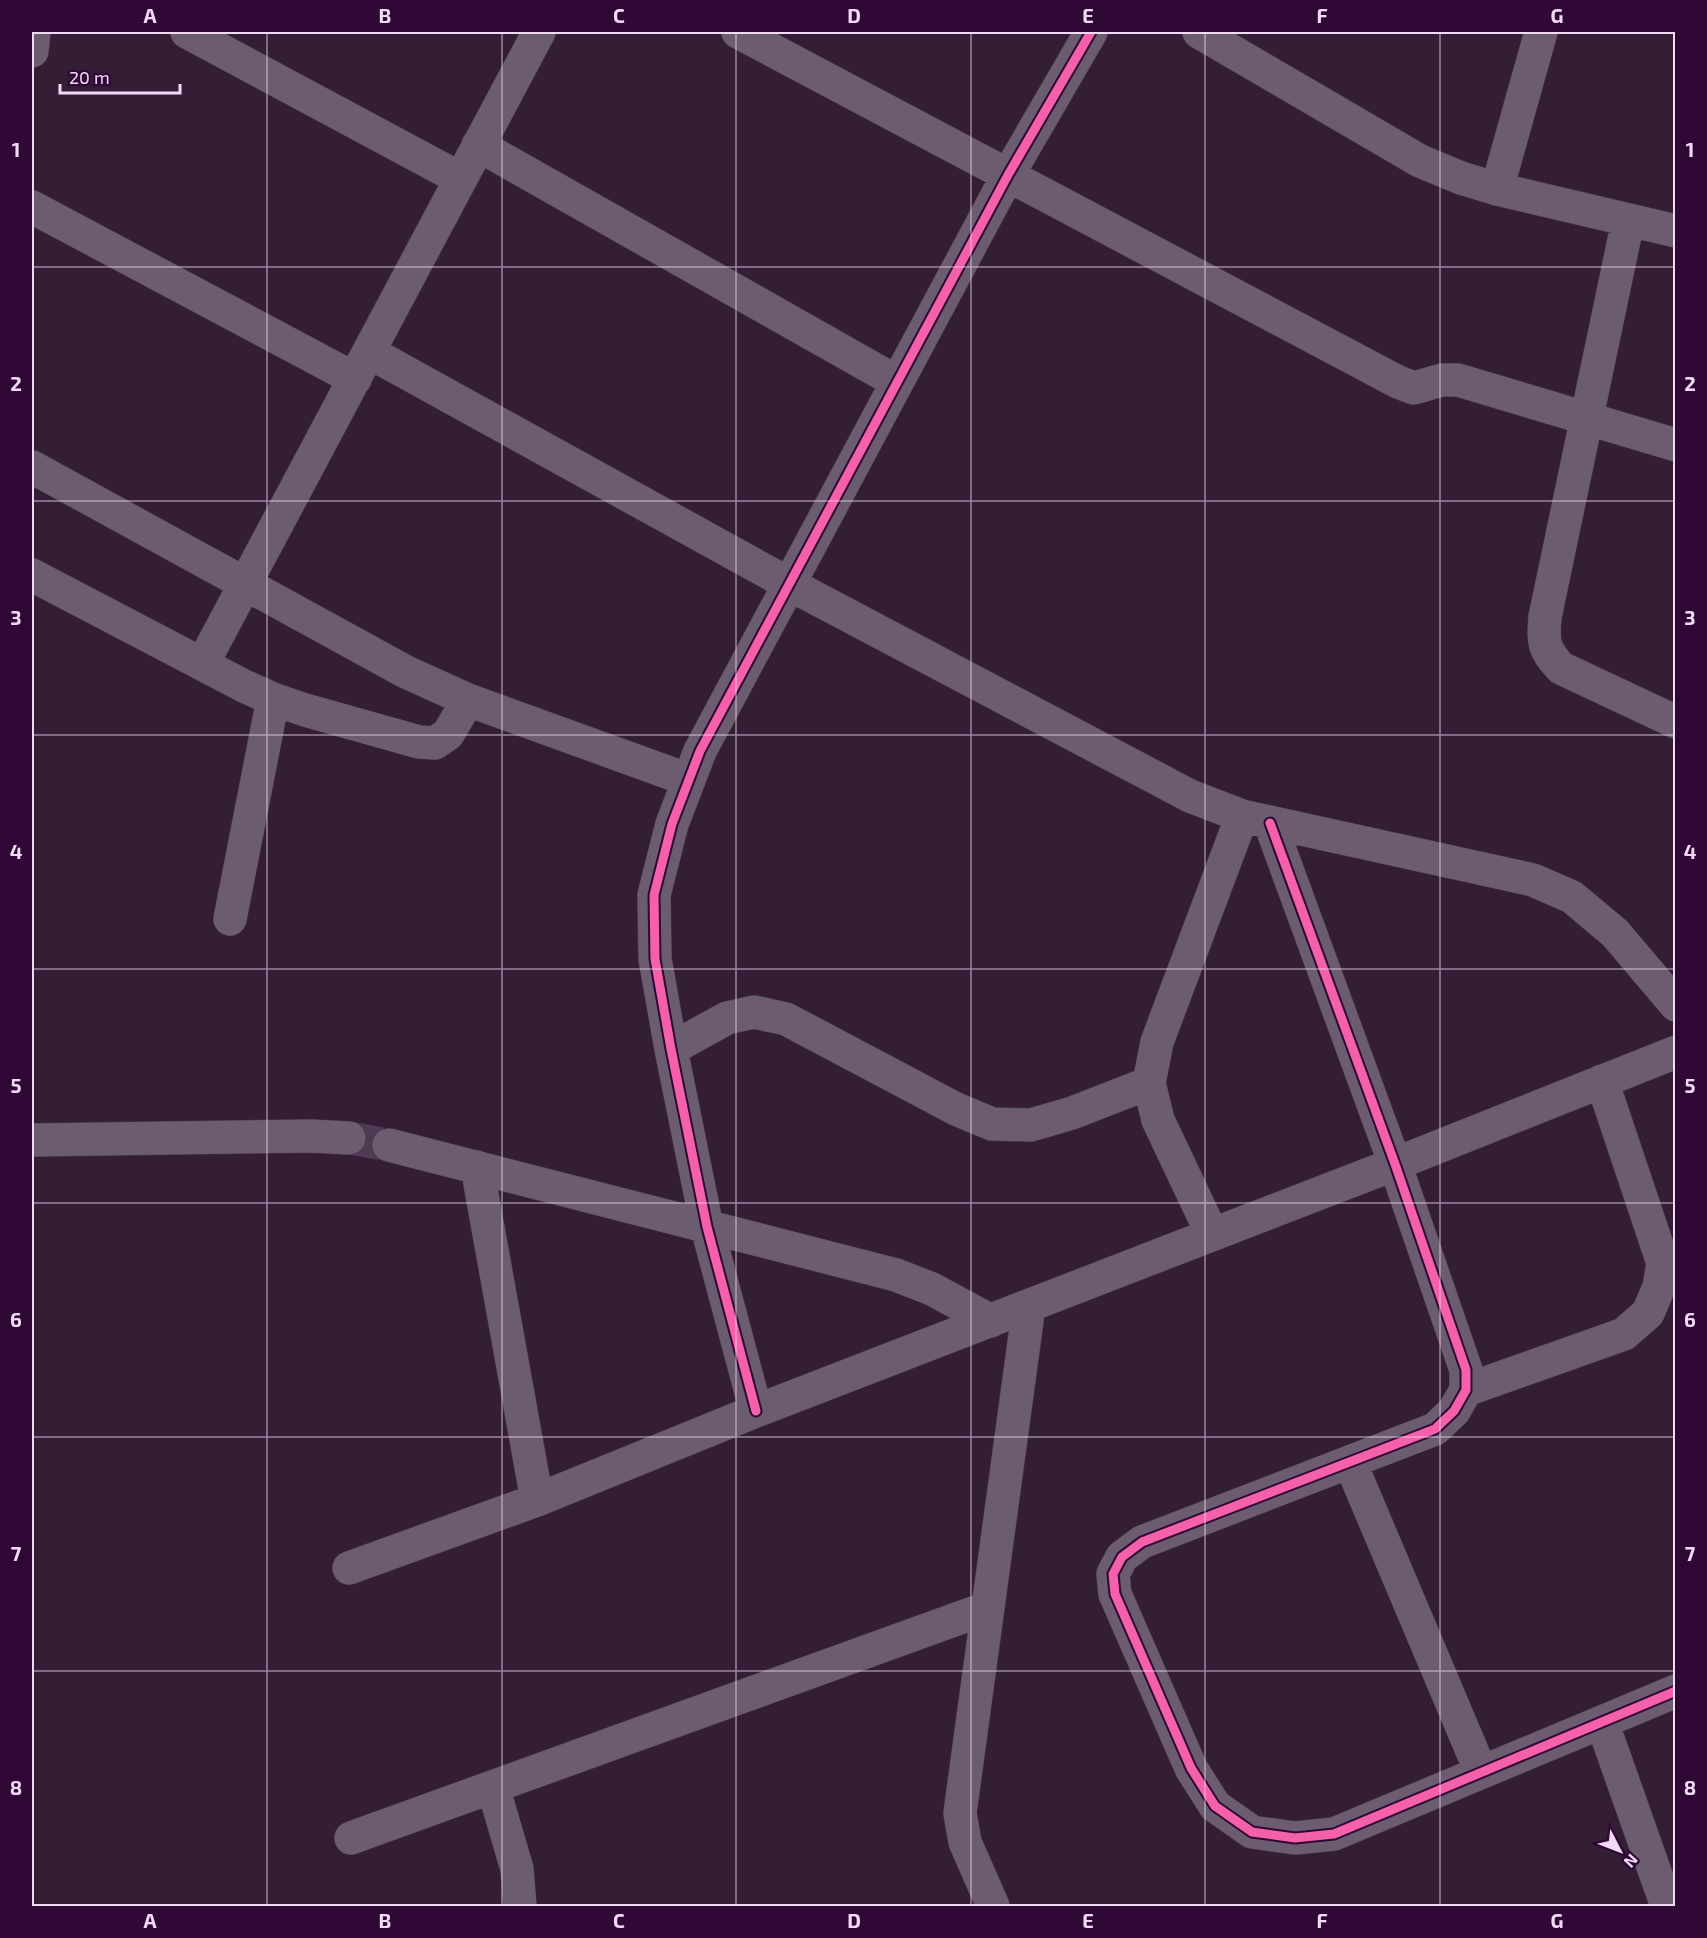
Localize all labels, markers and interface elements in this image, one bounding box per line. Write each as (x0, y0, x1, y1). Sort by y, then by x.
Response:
text: A (143, 3, 157, 27)
text: B (379, 3, 391, 27)
text: C (613, 3, 625, 27)
text: D (847, 3, 861, 27)
text: E (1082, 3, 1094, 27)
text: F (1316, 3, 1328, 27)
text: G (1551, 3, 1563, 27)
scale bar (60, 57, 180, 95)
text: 20 m (69, 66, 110, 88)
text: 1 (12, 137, 20, 161)
text: 1 (1686, 137, 1694, 161)
text: 2 (10, 371, 22, 395)
text: 2 (1684, 371, 1696, 395)
text: 3 (10, 605, 22, 629)
text: 3 (1684, 605, 1696, 629)
text: 4 (10, 839, 23, 863)
text: 4 (1684, 839, 1697, 863)
text: 5 (10, 1073, 22, 1097)
text: 5 (1684, 1073, 1696, 1097)
text: 6 (10, 1307, 22, 1331)
text: 6 (1684, 1307, 1696, 1331)
text: 7 (11, 1541, 22, 1565)
text: 7 (1685, 1541, 1696, 1565)
text: 8 (10, 1775, 22, 1799)
text: 8 (1684, 1775, 1696, 1799)
north arrow (1590, 1821, 1650, 1881)
text: N (1621, 1851, 1642, 1872)
text: A (143, 1908, 157, 1932)
text: B (379, 1908, 391, 1932)
text: C (613, 1908, 625, 1932)
text: D (847, 1908, 861, 1932)
text: E (1082, 1908, 1094, 1932)
text: F (1316, 1908, 1328, 1932)
text: G (1551, 1908, 1563, 1932)

